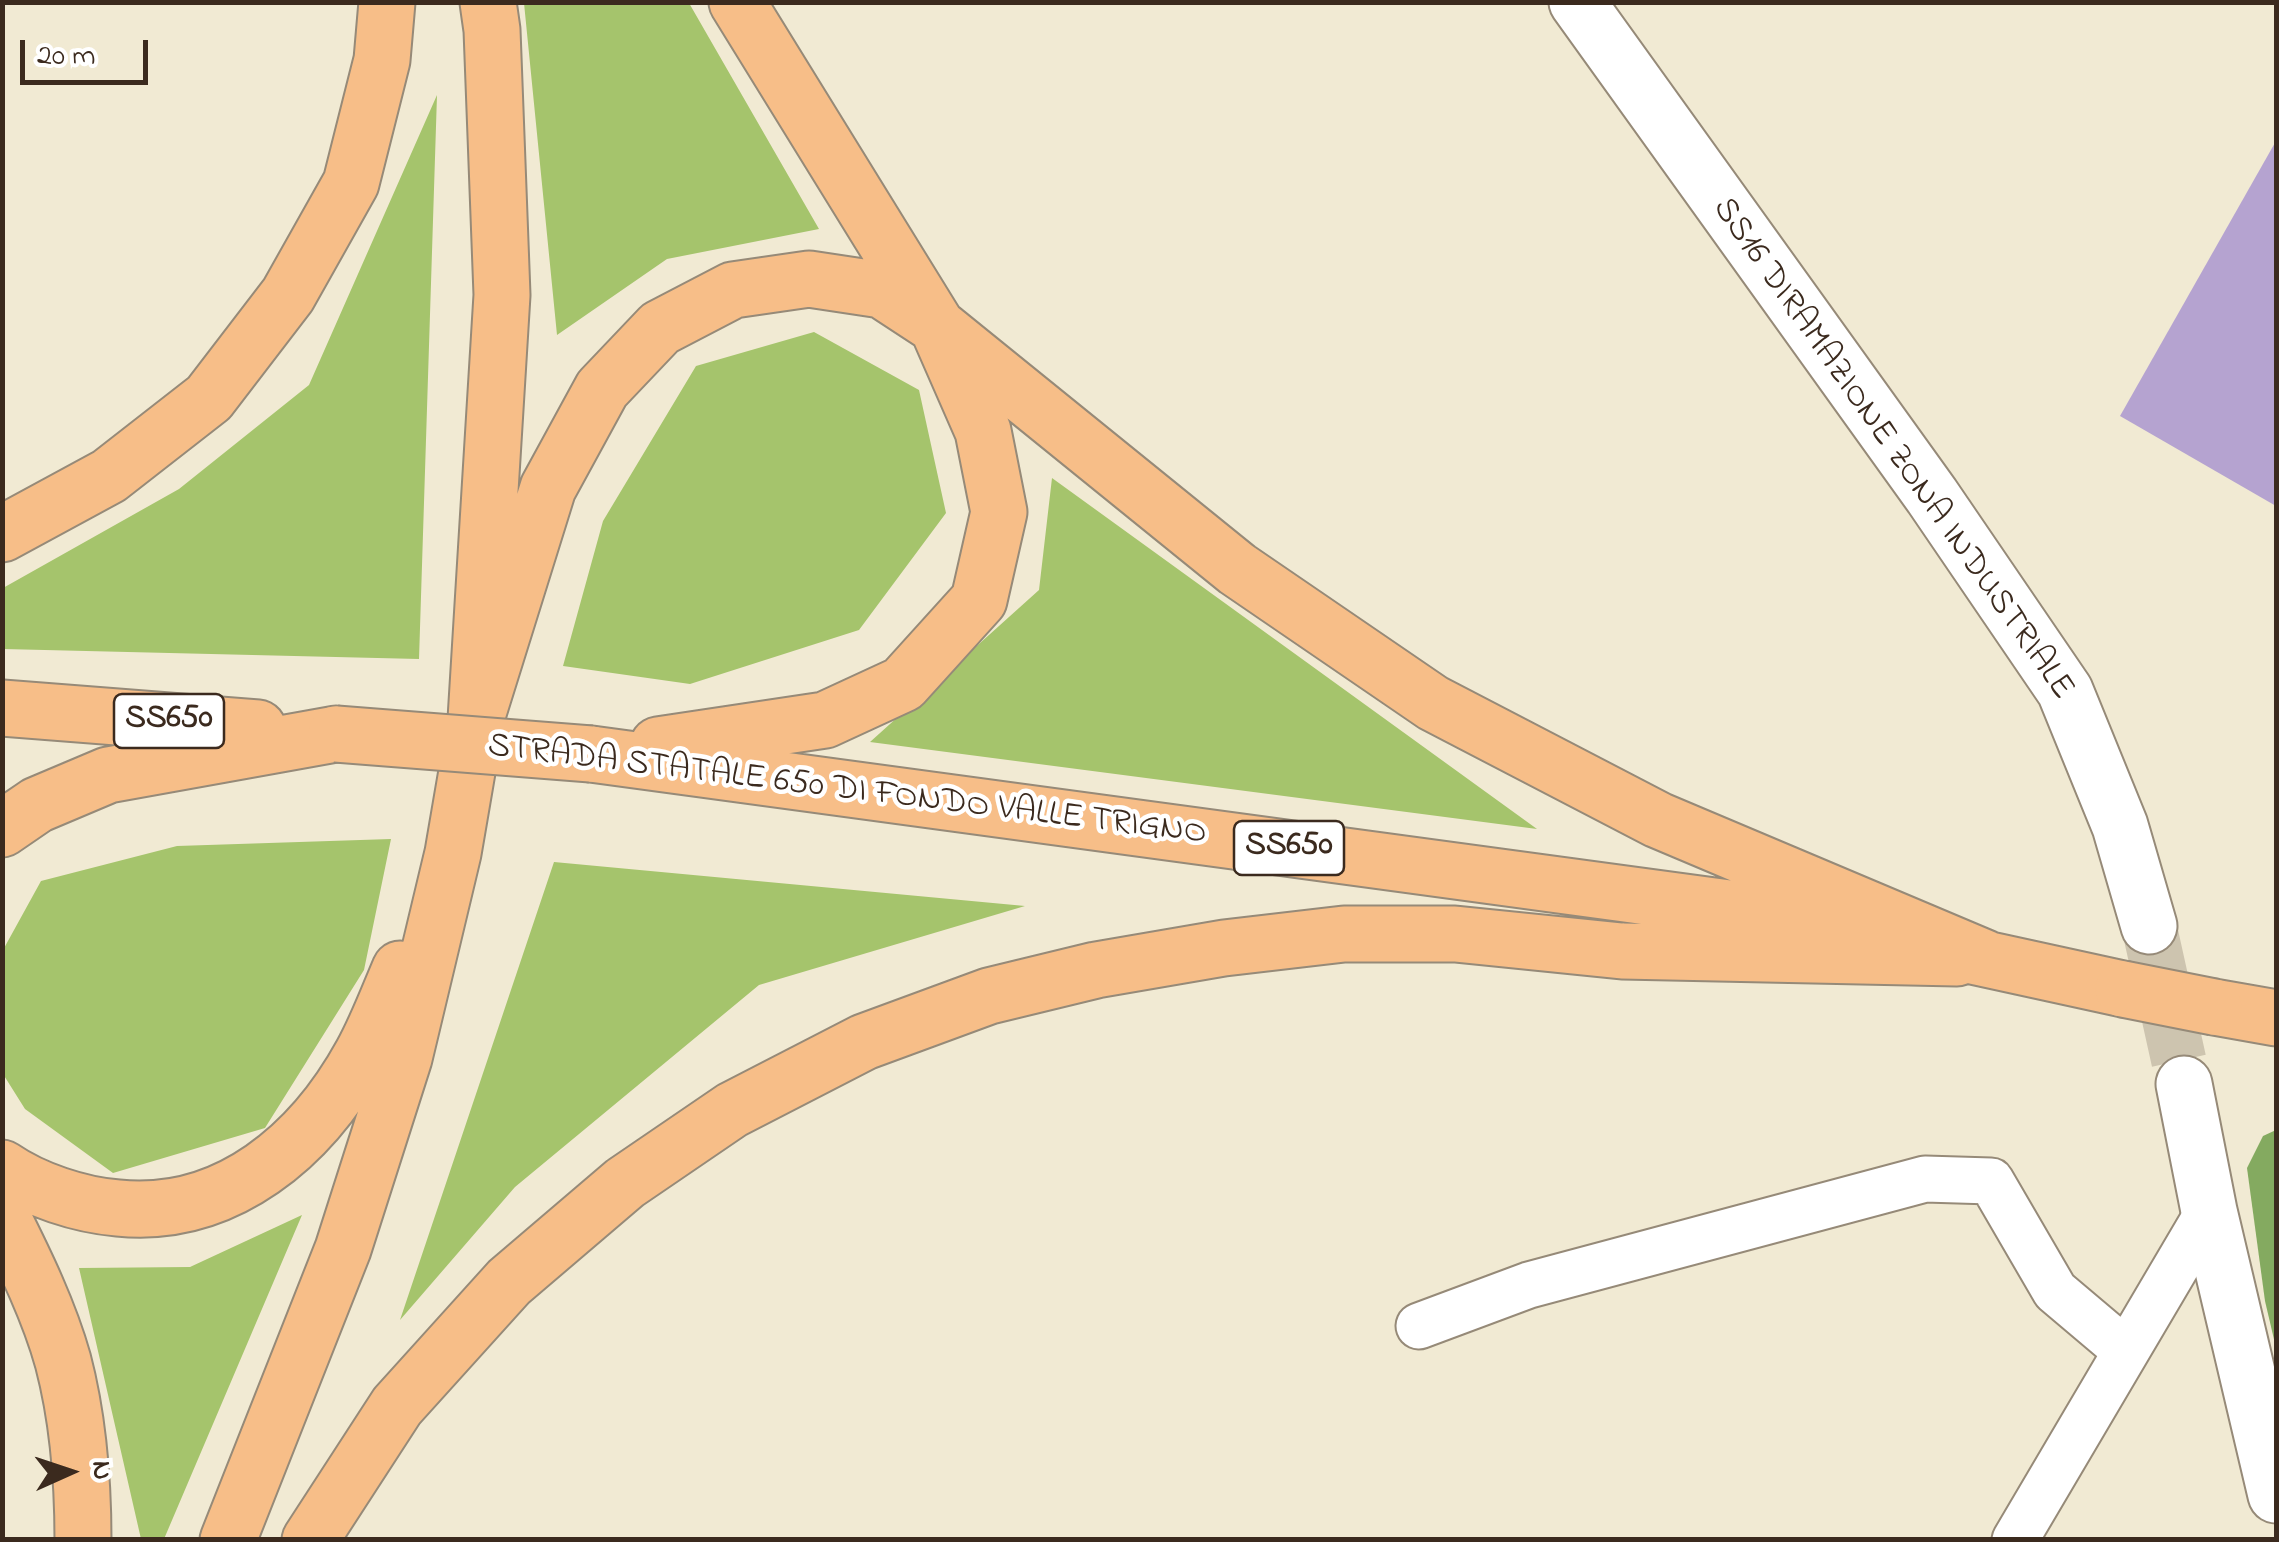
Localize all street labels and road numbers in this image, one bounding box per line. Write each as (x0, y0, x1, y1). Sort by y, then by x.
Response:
street label: SS16 DIRAMAZIONE ZONA INDUSTRIALE (1701, 191, 2081, 709)
road number: SS650 (114, 694, 224, 748)
street label: STRADA STATALE 650 DI FONDO VALLE TRIGNO (485, 727, 1209, 857)
road number: SS650 (1234, 821, 1344, 875)

